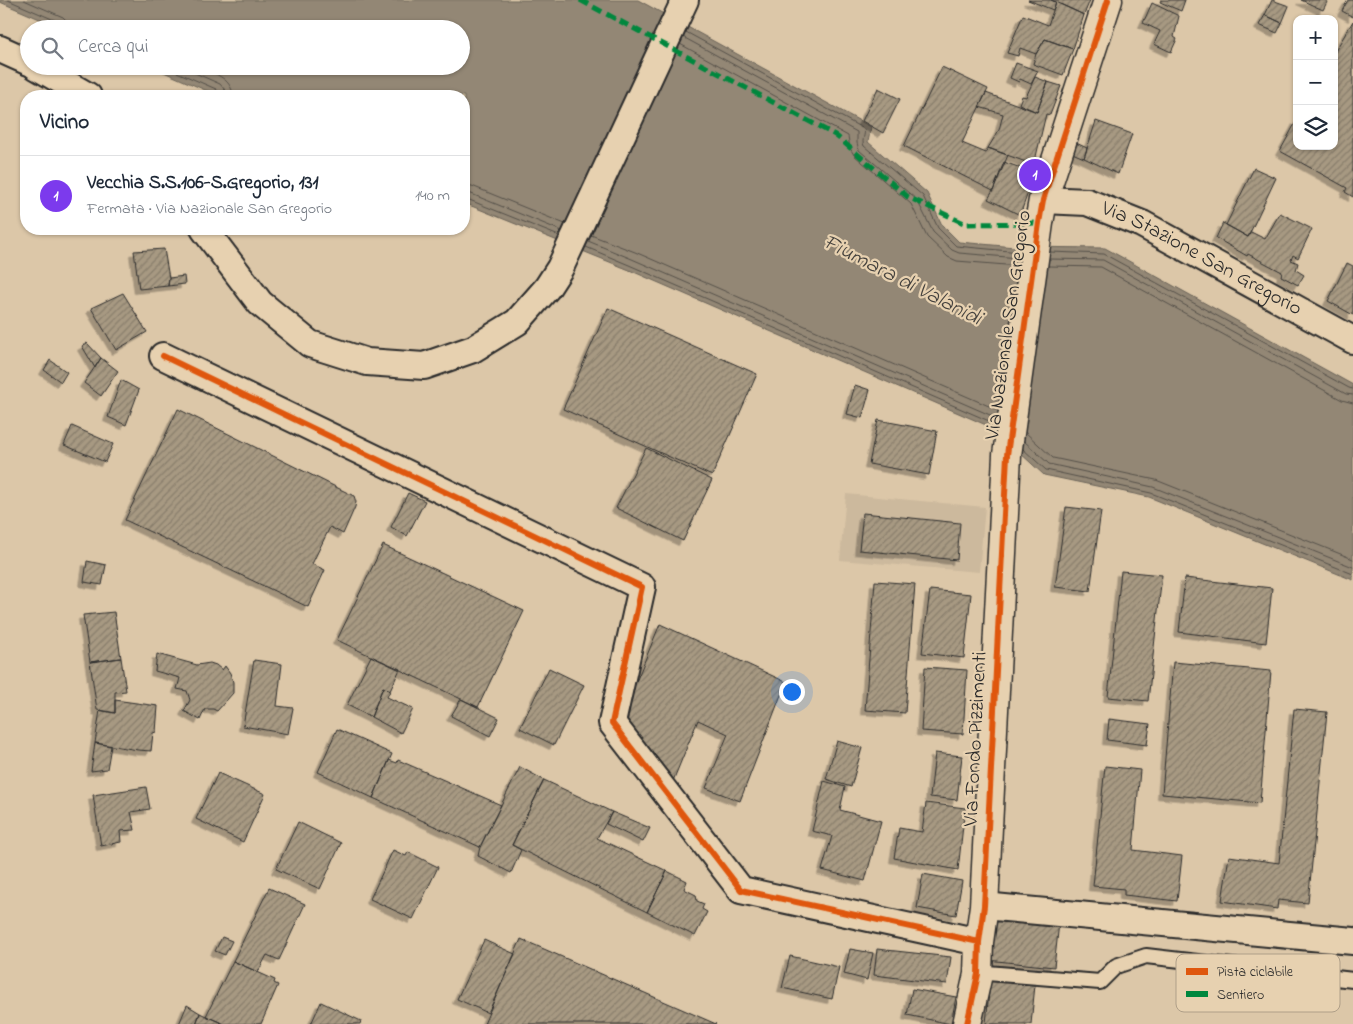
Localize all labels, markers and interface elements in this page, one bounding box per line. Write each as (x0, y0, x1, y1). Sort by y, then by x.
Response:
map controls (1293, 15, 1338, 150)
button: + (1293, 15, 1338, 60)
search box (20, 20, 470, 75)
icon: search (38, 34, 66, 62)
text: Cerca qui (78, 34, 148, 61)
button: − (1293, 60, 1338, 105)
button: layers (1293, 105, 1338, 150)
text: Vicino (40, 108, 89, 138)
pin: 1 (1019, 156, 1051, 194)
text: Vecchia S.S.106-S.Gregorio, 131 (87, 170, 319, 197)
text: 1 (53, 184, 59, 208)
text: 140 m (415, 184, 450, 208)
street label: Via Stazione San Gregorio (1096, 194, 1307, 324)
text: Fermata · Via Nazionale San Gregorio (87, 197, 332, 221)
street label: Via Nazionale San Gregorio (978, 208, 1042, 443)
water label: Fiumara di Valanidi (817, 227, 989, 336)
street label: Via Fondo Pizzimenti (956, 651, 996, 828)
your location (779, 679, 805, 705)
legend (1176, 954, 1340, 1012)
text: Pista ciclabile (1217, 962, 1294, 983)
text: Sentiero (1217, 985, 1264, 1006)

